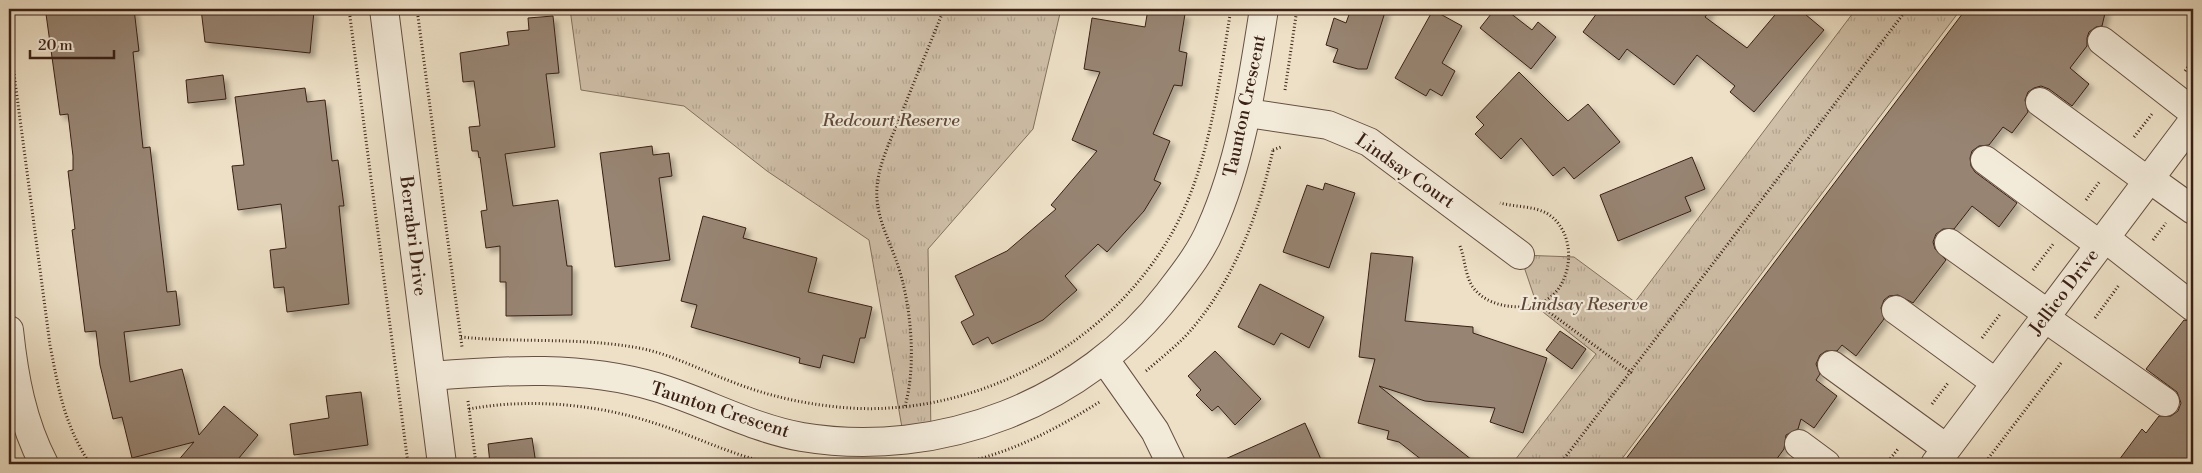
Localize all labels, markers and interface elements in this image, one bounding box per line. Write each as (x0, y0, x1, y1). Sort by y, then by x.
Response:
scale bar (30, 28, 114, 60)
street label: Taunton Crescent (1219, 32, 1271, 179)
text: 20 m (38, 36, 73, 55)
park label: Redcourt Reserve (821, 109, 960, 132)
street label: Lindsay Court (1351, 128, 1459, 214)
street label: Berrabri Drive (394, 174, 432, 297)
street label: Jellico Drive (2023, 244, 2104, 341)
park label: Lindsay Reserve (1519, 293, 1648, 316)
street label: Taunton Crescent (648, 377, 793, 443)

